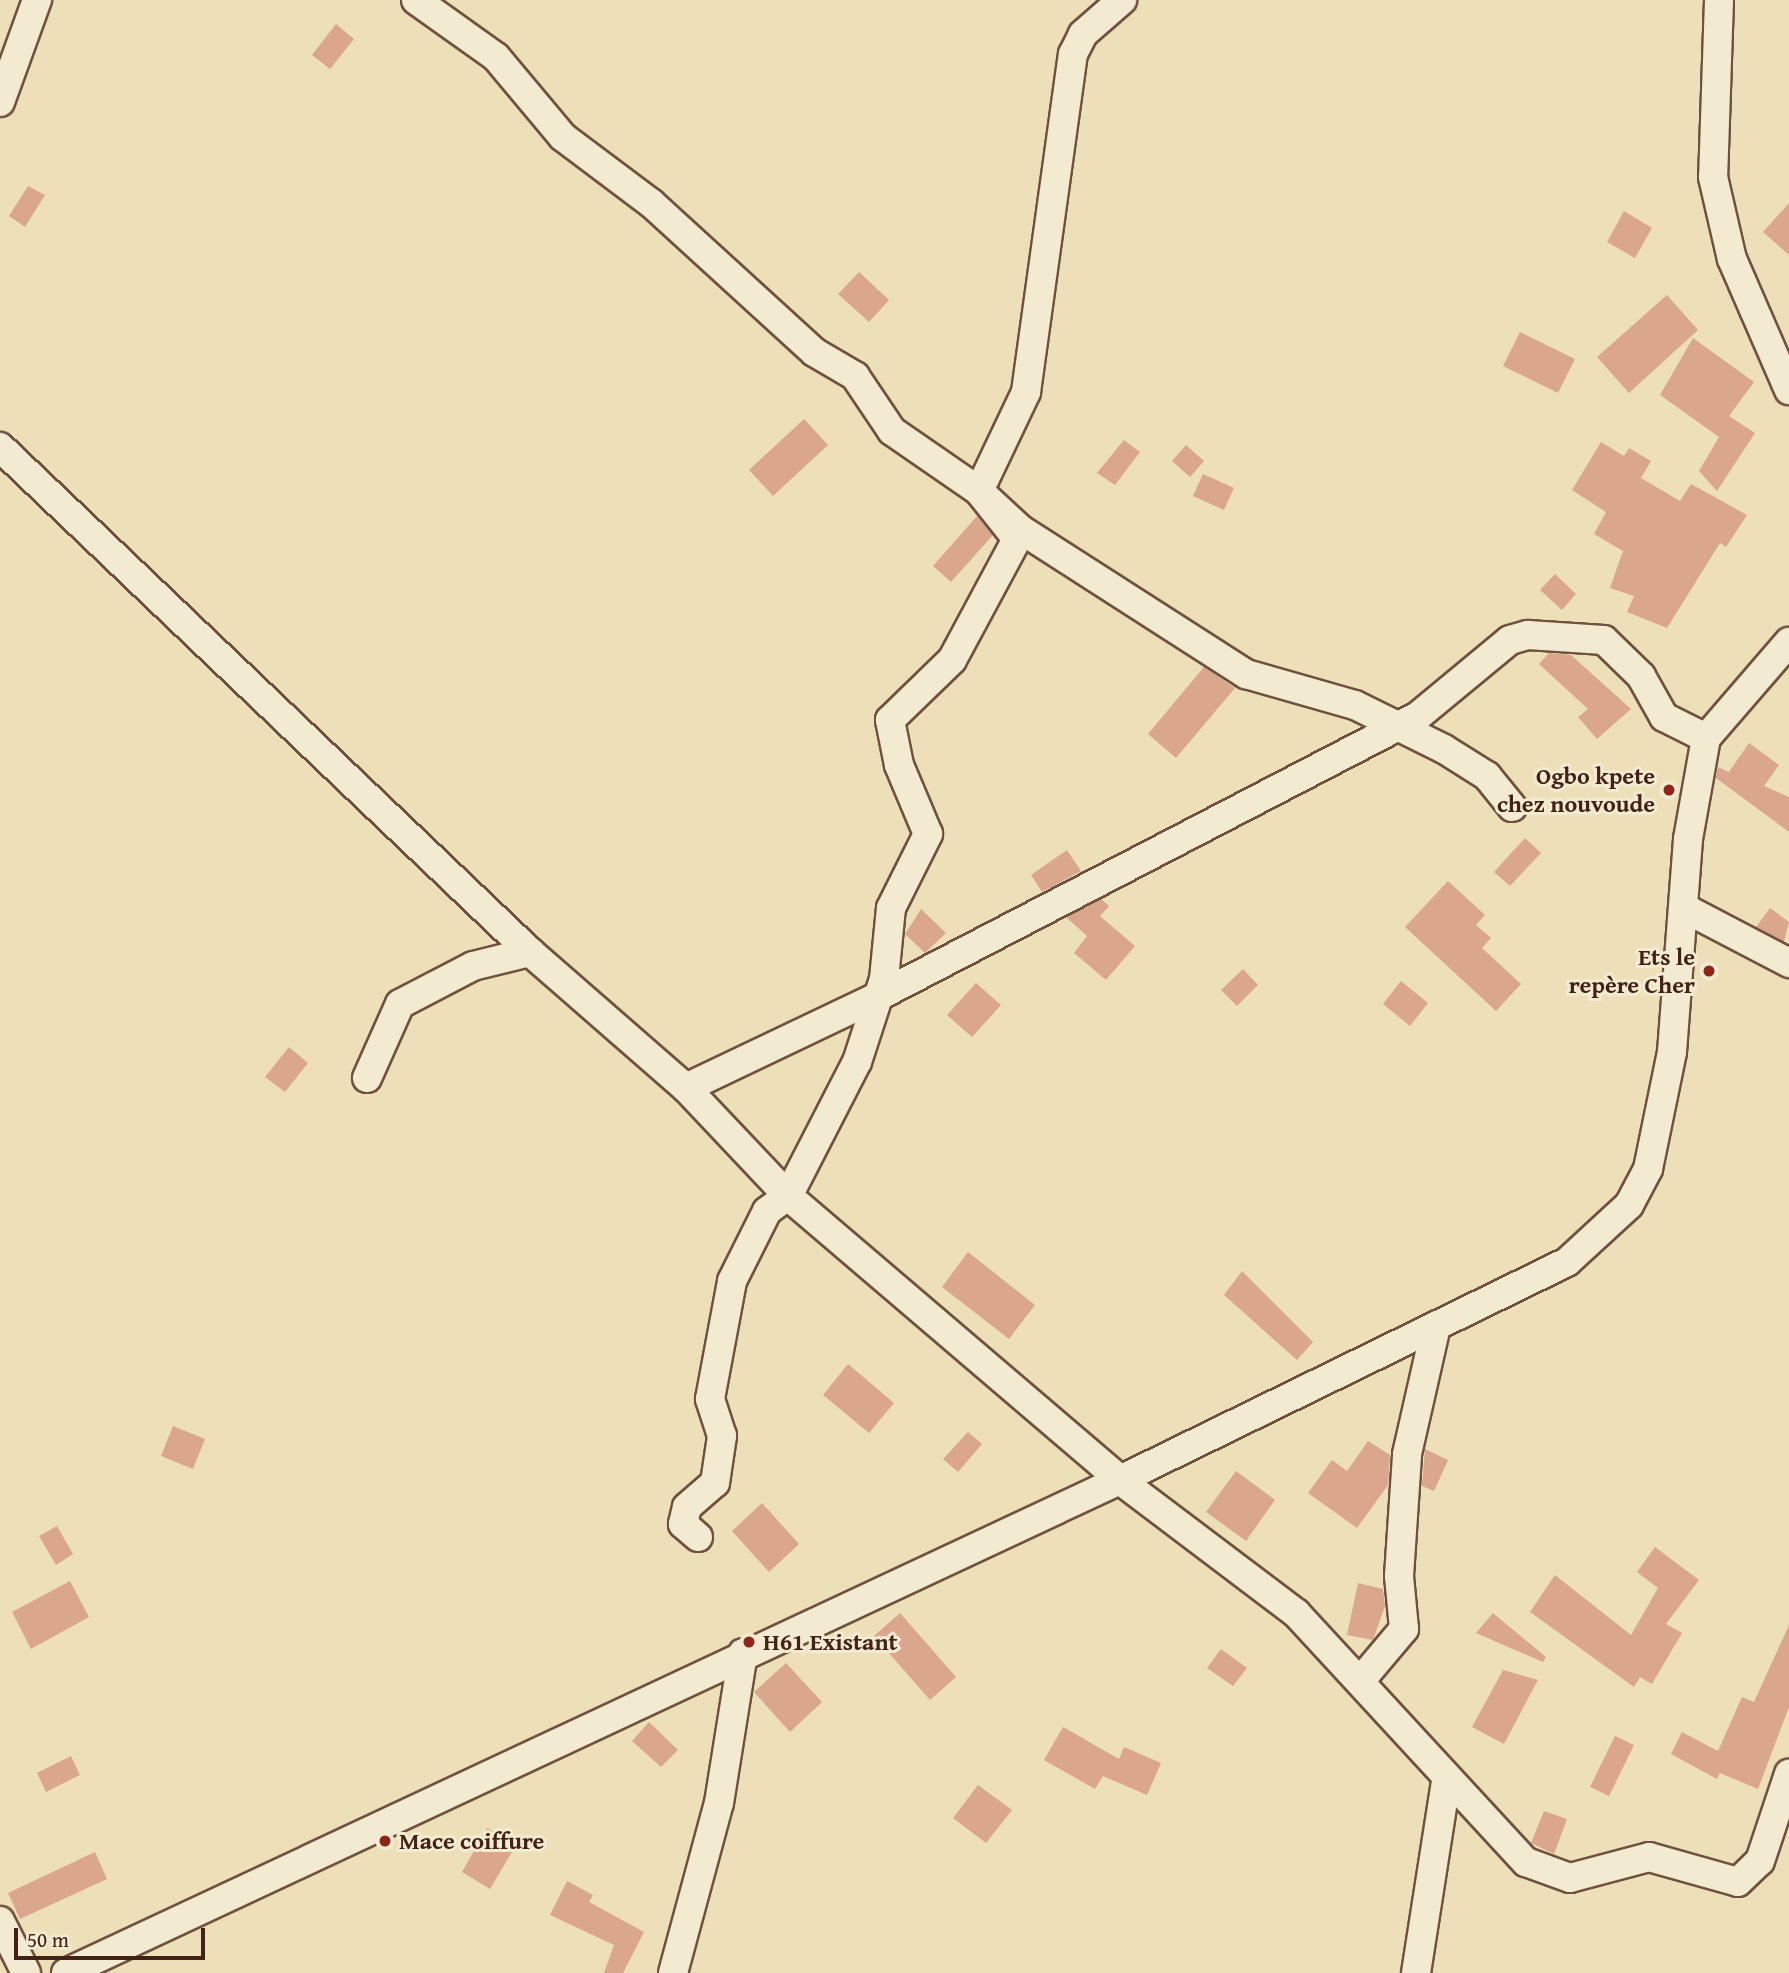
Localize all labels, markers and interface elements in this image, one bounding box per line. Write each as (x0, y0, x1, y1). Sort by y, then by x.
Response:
place label: Ogbo kpete chez nouvoude (1497, 762, 1655, 818)
marker: Ogbo kpete chez nouvoude (1661, 782, 1677, 798)
place label: Ets le repère Cher (1569, 943, 1695, 999)
marker: Ets le repère Cher (1701, 963, 1717, 979)
place label: H61 Existant (763, 1628, 898, 1656)
marker: H61 Existant (741, 1634, 757, 1650)
place label: Mace coiffure (399, 1827, 544, 1855)
marker: Mace coiffure (377, 1833, 393, 1849)
scale bar (18, 1913, 208, 1957)
text: 50 m (27, 1924, 69, 1955)

